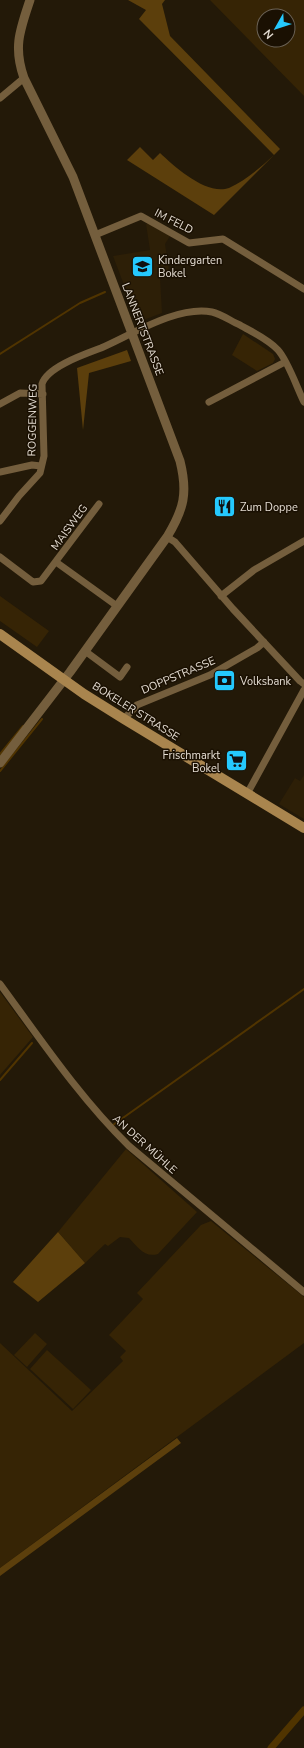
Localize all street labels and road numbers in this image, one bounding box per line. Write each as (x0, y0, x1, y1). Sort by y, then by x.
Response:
street label: IM FELD (152, 205, 196, 238)
street label: LANNERTSTRASSE (118, 281, 167, 378)
street label: ROGGENWEG (24, 384, 41, 457)
street label: MAISWEG (48, 501, 91, 553)
street label: DOPPSTRASSE (139, 653, 217, 698)
street label: BOKELER STRASSE (89, 679, 182, 744)
street label: AN DER MÜHLE (109, 1111, 180, 1177)

